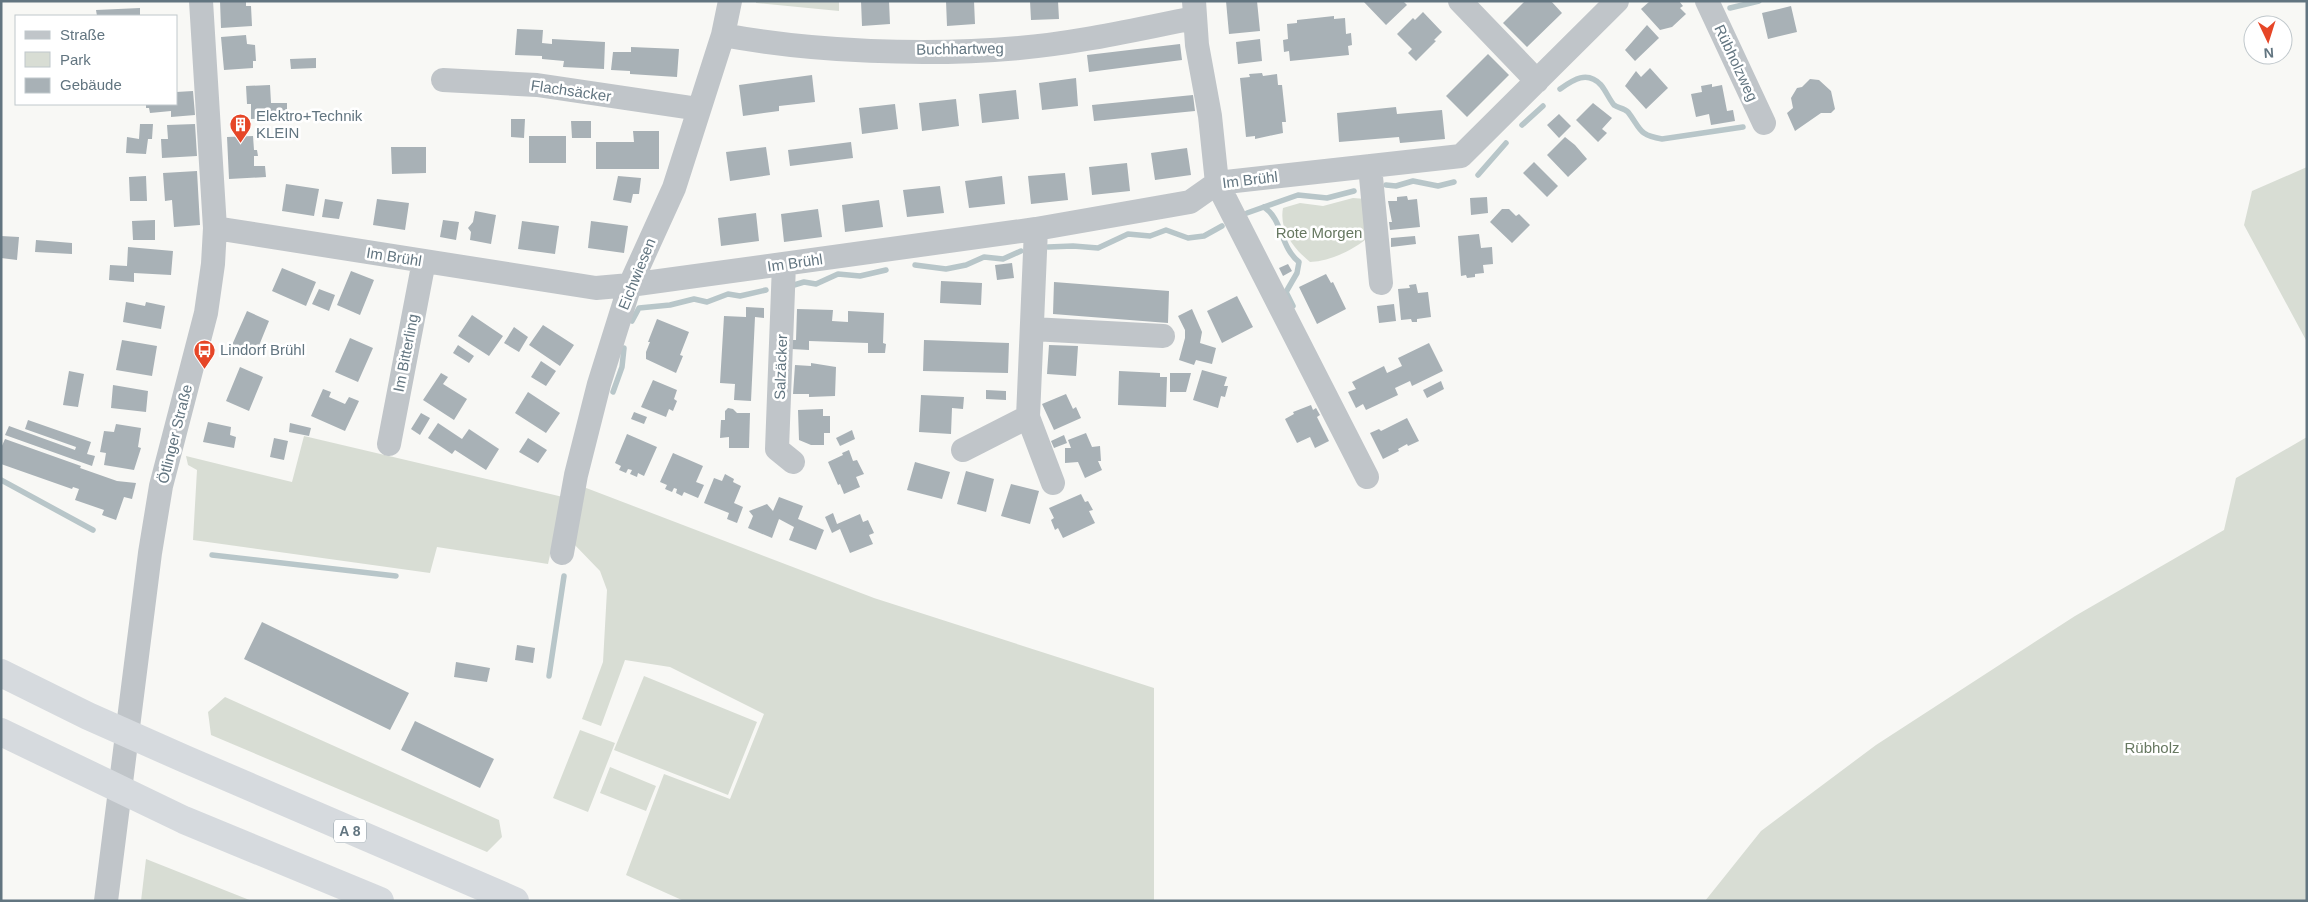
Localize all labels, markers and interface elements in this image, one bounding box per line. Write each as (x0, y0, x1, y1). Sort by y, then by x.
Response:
legend (15, 15, 178, 105)
north arrow (2243, 15, 2293, 65)
street label: Rübholzweg (1711, 22, 1762, 104)
text: Straße (60, 26, 105, 43)
street label: Buchhartweg (916, 39, 1004, 58)
text: N (2263, 45, 2275, 61)
text: Park (60, 51, 91, 68)
text: Gebäude (60, 76, 122, 93)
street label: Flachsäcker (530, 76, 612, 105)
place label: Elektro+Technik KLEIN (256, 107, 363, 141)
building icon: Elektro+Technik KLEIN (228, 113, 252, 144)
street label: Im Brühl (1221, 168, 1279, 191)
park label: Rote Morgen (1276, 224, 1362, 241)
street label: Eichwiesen (614, 235, 659, 312)
street label: Im Brühl (365, 244, 423, 269)
street label: Im Brühl (766, 250, 824, 275)
street label: Im Bitterling (390, 312, 421, 393)
street label: Salzäcker (771, 334, 790, 400)
bus stop icon: Lindorf Brühl (192, 338, 216, 369)
place label: Lindorf Brühl (220, 341, 305, 358)
street label: Ötlinger Straße (154, 382, 195, 485)
park label: Rübholz (2124, 739, 2180, 756)
road number: A 8 (334, 819, 366, 842)

